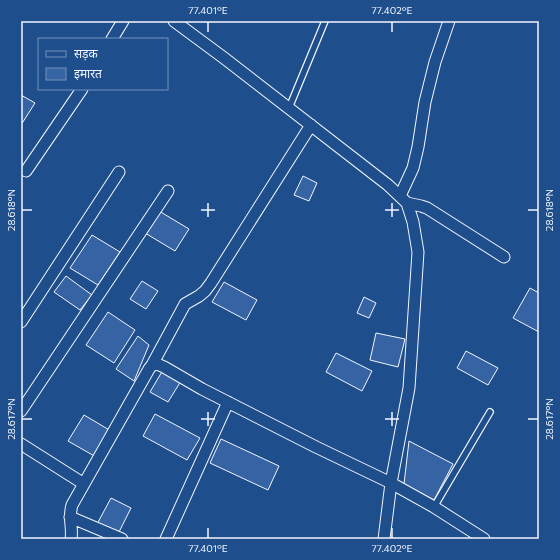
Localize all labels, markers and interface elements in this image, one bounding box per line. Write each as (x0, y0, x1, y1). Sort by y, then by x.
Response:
text: 77.401°E (188, 4, 228, 16)
text: 77.402°E (372, 4, 412, 16)
legend (38, 38, 168, 90)
text: सड़क (74, 46, 99, 61)
text: इमारत (74, 66, 103, 81)
text: 28.618°N (5, 189, 17, 231)
text: 28.618°N (543, 189, 555, 231)
text: 28.617°N (5, 398, 17, 440)
text: 28.617°N (543, 398, 555, 440)
text: 77.401°E (188, 542, 228, 554)
text: 77.402°E (372, 542, 412, 554)

